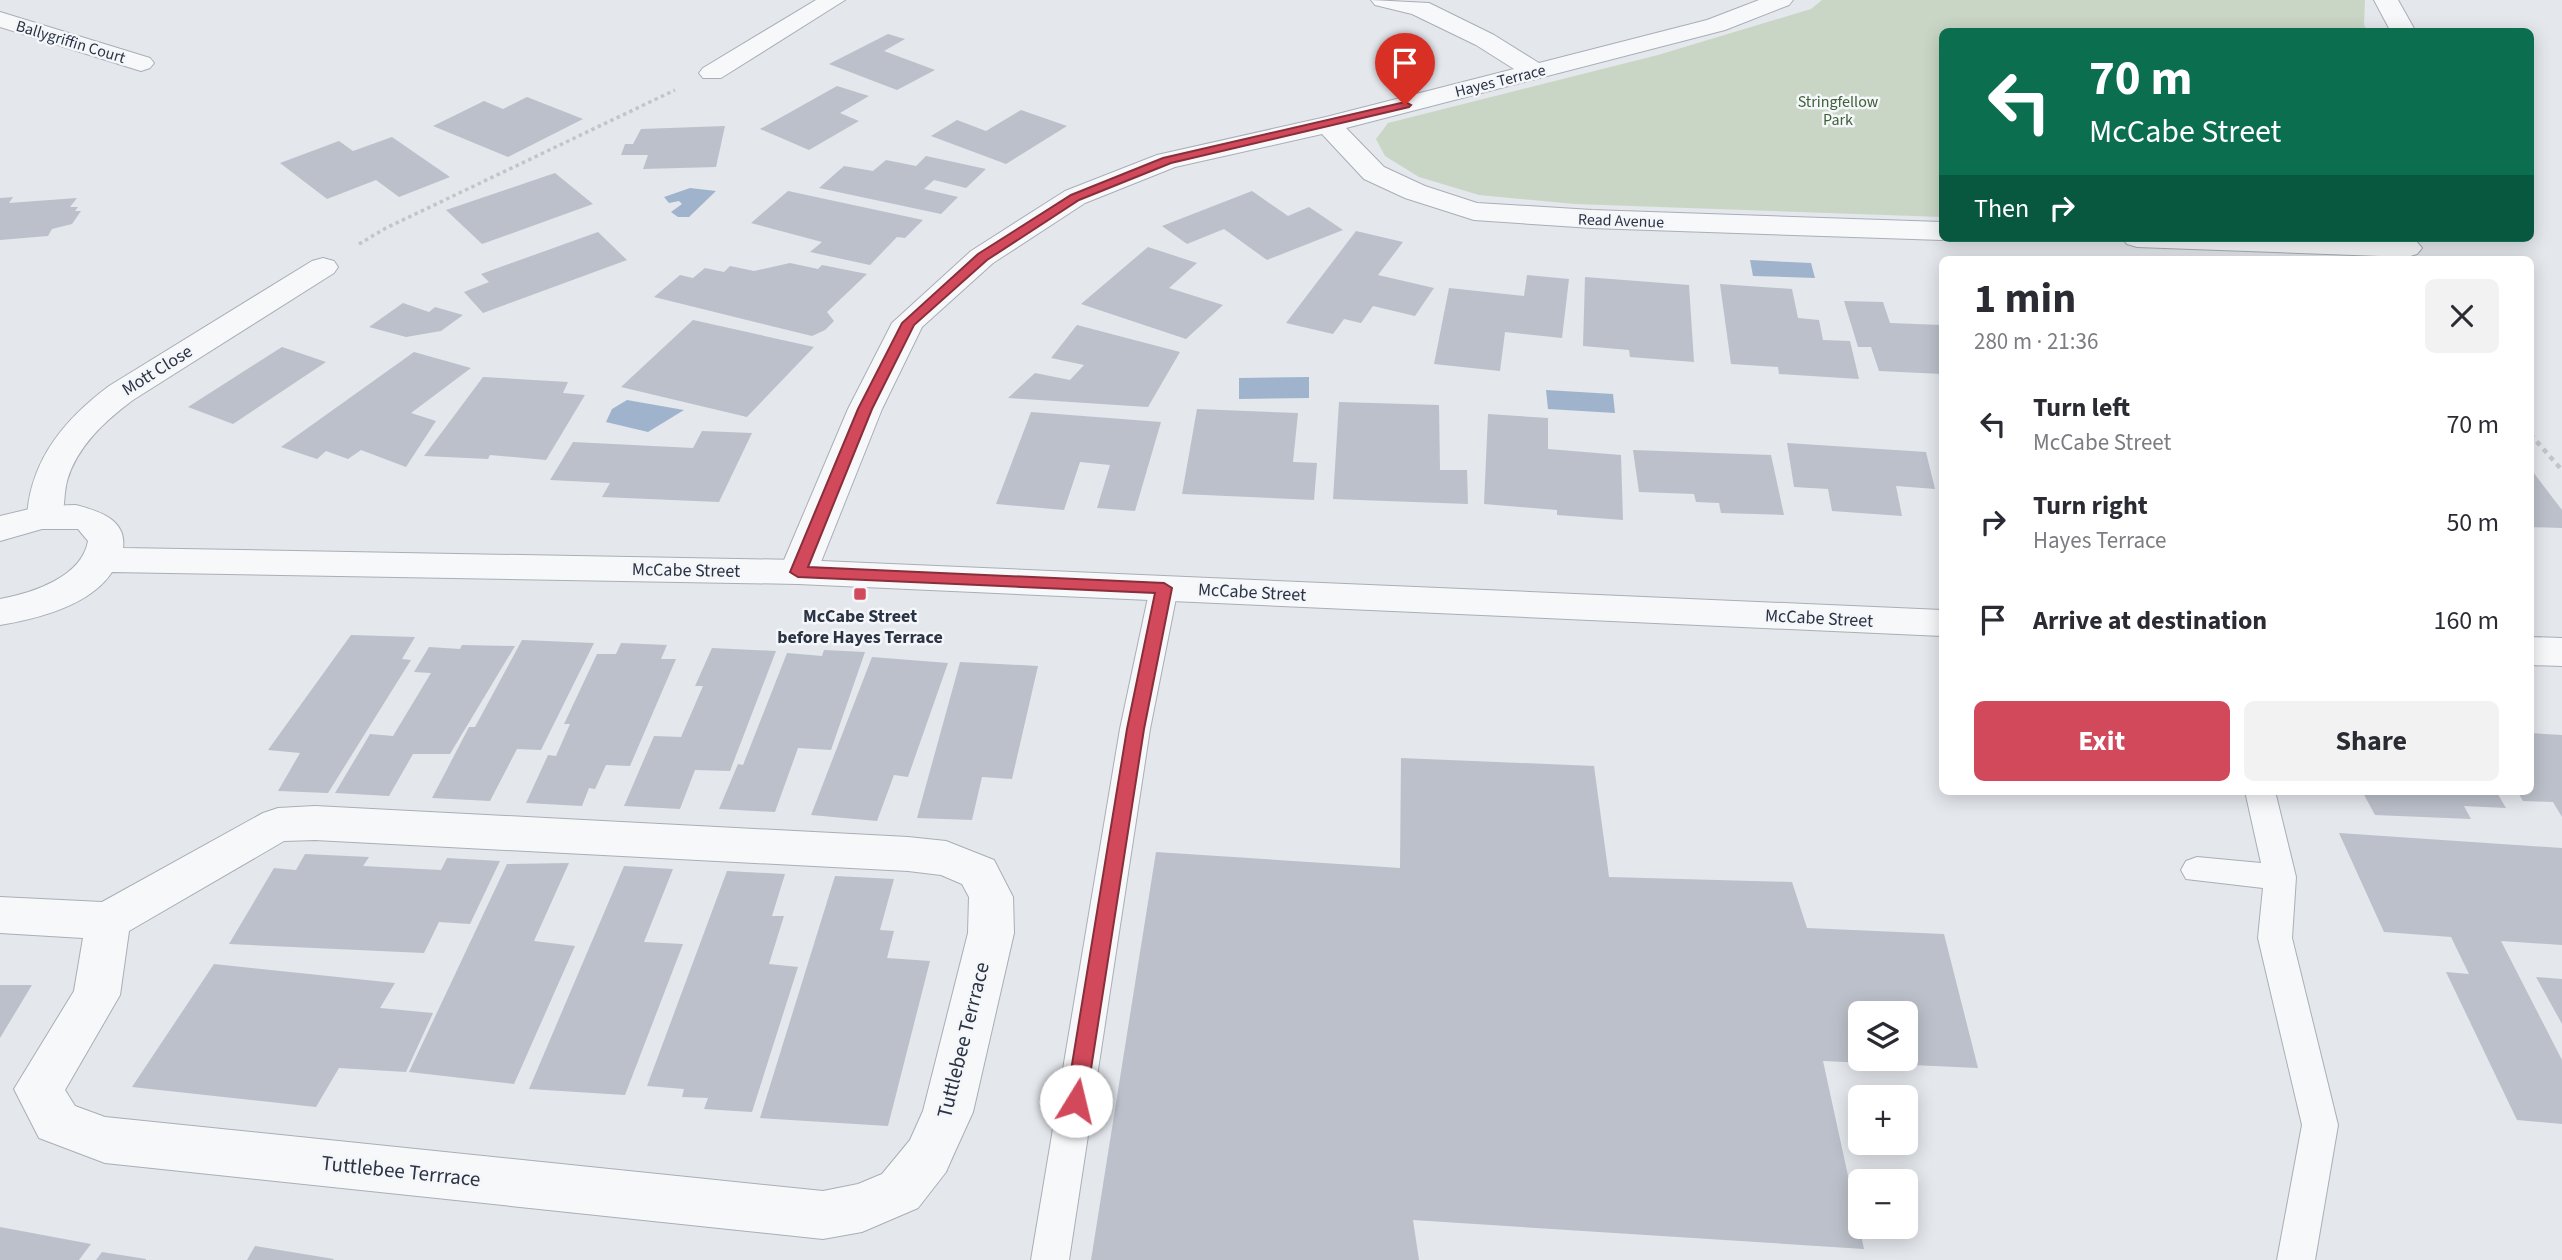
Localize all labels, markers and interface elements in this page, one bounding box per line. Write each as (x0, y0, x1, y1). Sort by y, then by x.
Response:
street label: Ballygriffin Court (13, 15, 129, 69)
pin (1375, 33, 1435, 105)
icon: arrive (1386, 44, 1424, 82)
text: 70 m (2089, 44, 2193, 114)
icon: left (1974, 56, 2065, 147)
street label: Hayes Terrace (1453, 59, 1548, 103)
park label: Stringfellow Park (1798, 91, 1879, 131)
text: McCabe Street (2089, 109, 2281, 155)
icon: right (2043, 189, 2081, 227)
text: Then (1974, 190, 2029, 227)
street label: Read Avenue (1578, 209, 1664, 233)
text: 1 min (1974, 269, 2076, 329)
button: close (2425, 279, 2499, 353)
text: 280 m · 21:36 (1974, 325, 2098, 358)
street label: Mott Close (117, 339, 197, 402)
text: Turn left (2033, 389, 2130, 426)
icon: left (1974, 405, 2012, 443)
text: 70 m (2446, 406, 2499, 443)
text: McCabe Street (2033, 426, 2171, 459)
text: Turn right (2033, 487, 2148, 524)
icon: right (1974, 503, 2012, 541)
text: 50 m (2446, 504, 2499, 541)
text: Hayes Terrace (2033, 524, 2167, 557)
street label: McCabe Street (632, 557, 740, 584)
street label: McCabe Street (1197, 577, 1307, 608)
marker: McCabe Street before Hayes Terrace (852, 586, 868, 602)
icon: arrive (1974, 601, 2012, 639)
text: Arrive at destination (2033, 602, 2267, 639)
text: 160 m (2433, 602, 2499, 639)
street label: McCabe Street (1764, 603, 1874, 634)
place label: McCabe Street before Hayes Terrace (777, 604, 943, 650)
button: Exit (1974, 701, 2230, 781)
button: Share (2244, 701, 2499, 781)
street label: Tuttlebee Terrrace (929, 959, 997, 1121)
map controls (1848, 1001, 1918, 1239)
button: layers (1848, 1001, 1918, 1071)
position arrow (1039, 1064, 1113, 1138)
button: + (1848, 1085, 1918, 1155)
street label: Tuttlebee Terrrace (320, 1148, 482, 1194)
button: − (1848, 1169, 1918, 1239)

